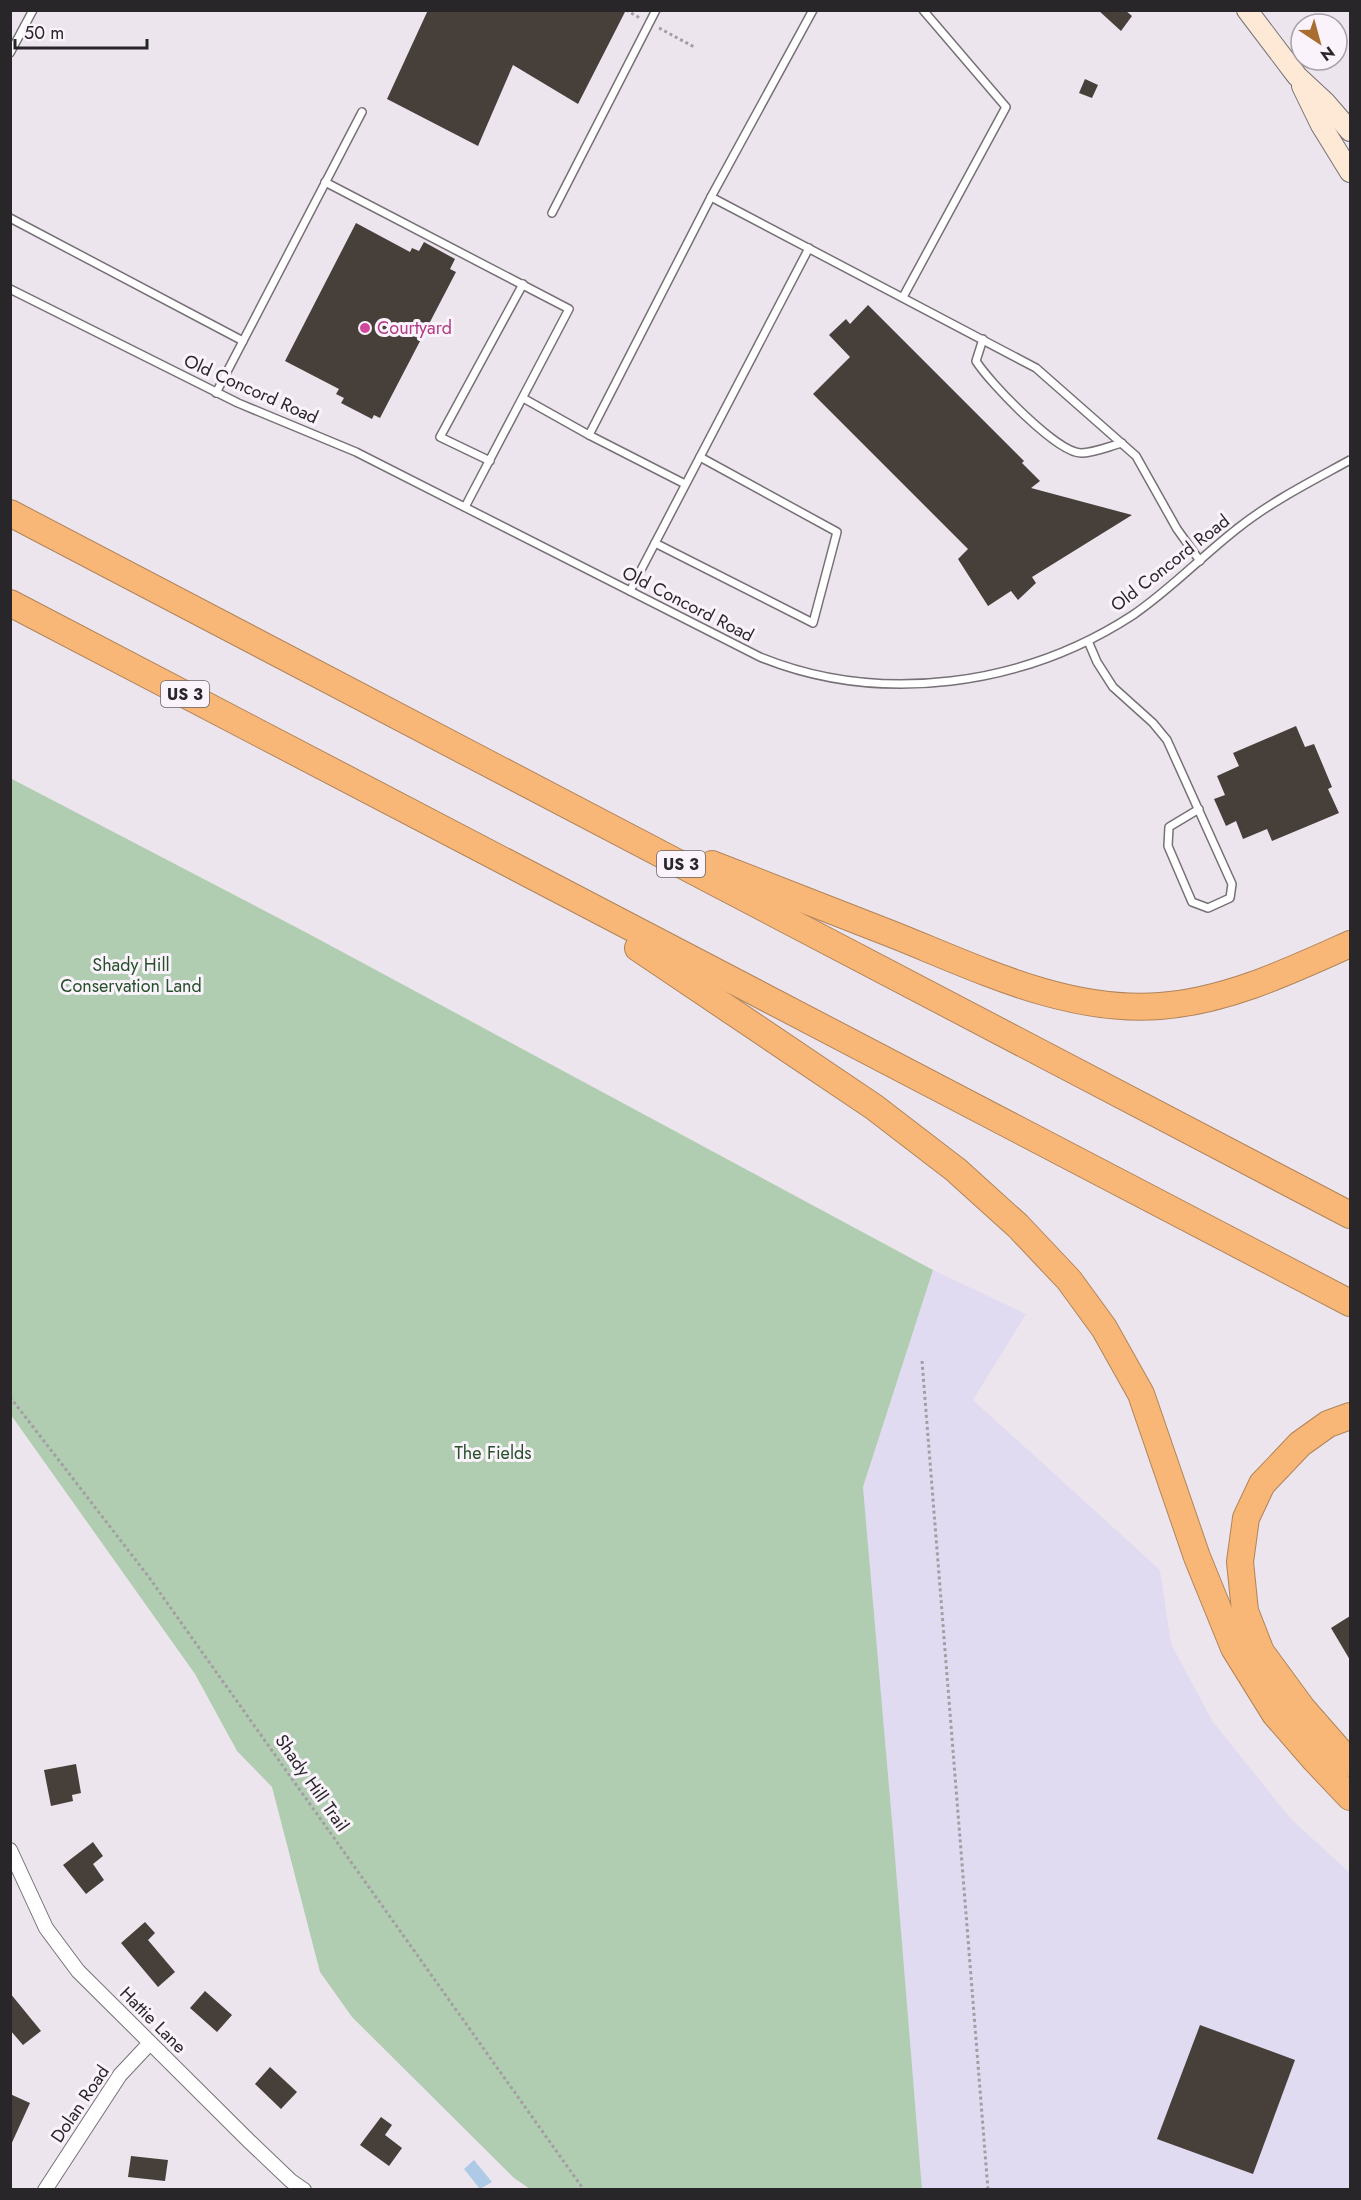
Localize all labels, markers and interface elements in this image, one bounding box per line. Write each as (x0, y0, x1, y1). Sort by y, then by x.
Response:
scale bar (15, 12, 147, 50)
north arrow (1289, 12, 1349, 72)
text: 50 m (24, 20, 64, 46)
text: N (1316, 41, 1339, 67)
place label: Courtyard (377, 315, 452, 341)
marker: Courtyard (358, 321, 372, 335)
street label: Old Concord Road (180, 348, 322, 430)
street label: Old Concord Road (1105, 508, 1235, 618)
street label: Old Concord Road (618, 560, 758, 648)
road number: US 3 (161, 681, 209, 707)
road number: US 3 (657, 851, 705, 877)
park label: Shady Hill Conservation Land (60, 952, 202, 999)
park label: The Fields (454, 1440, 532, 1466)
street label: Shady Hill Trail (269, 1729, 355, 1837)
street label: Hattie Lane (114, 1981, 192, 2059)
street label: Dolan Road (44, 2060, 116, 2148)

